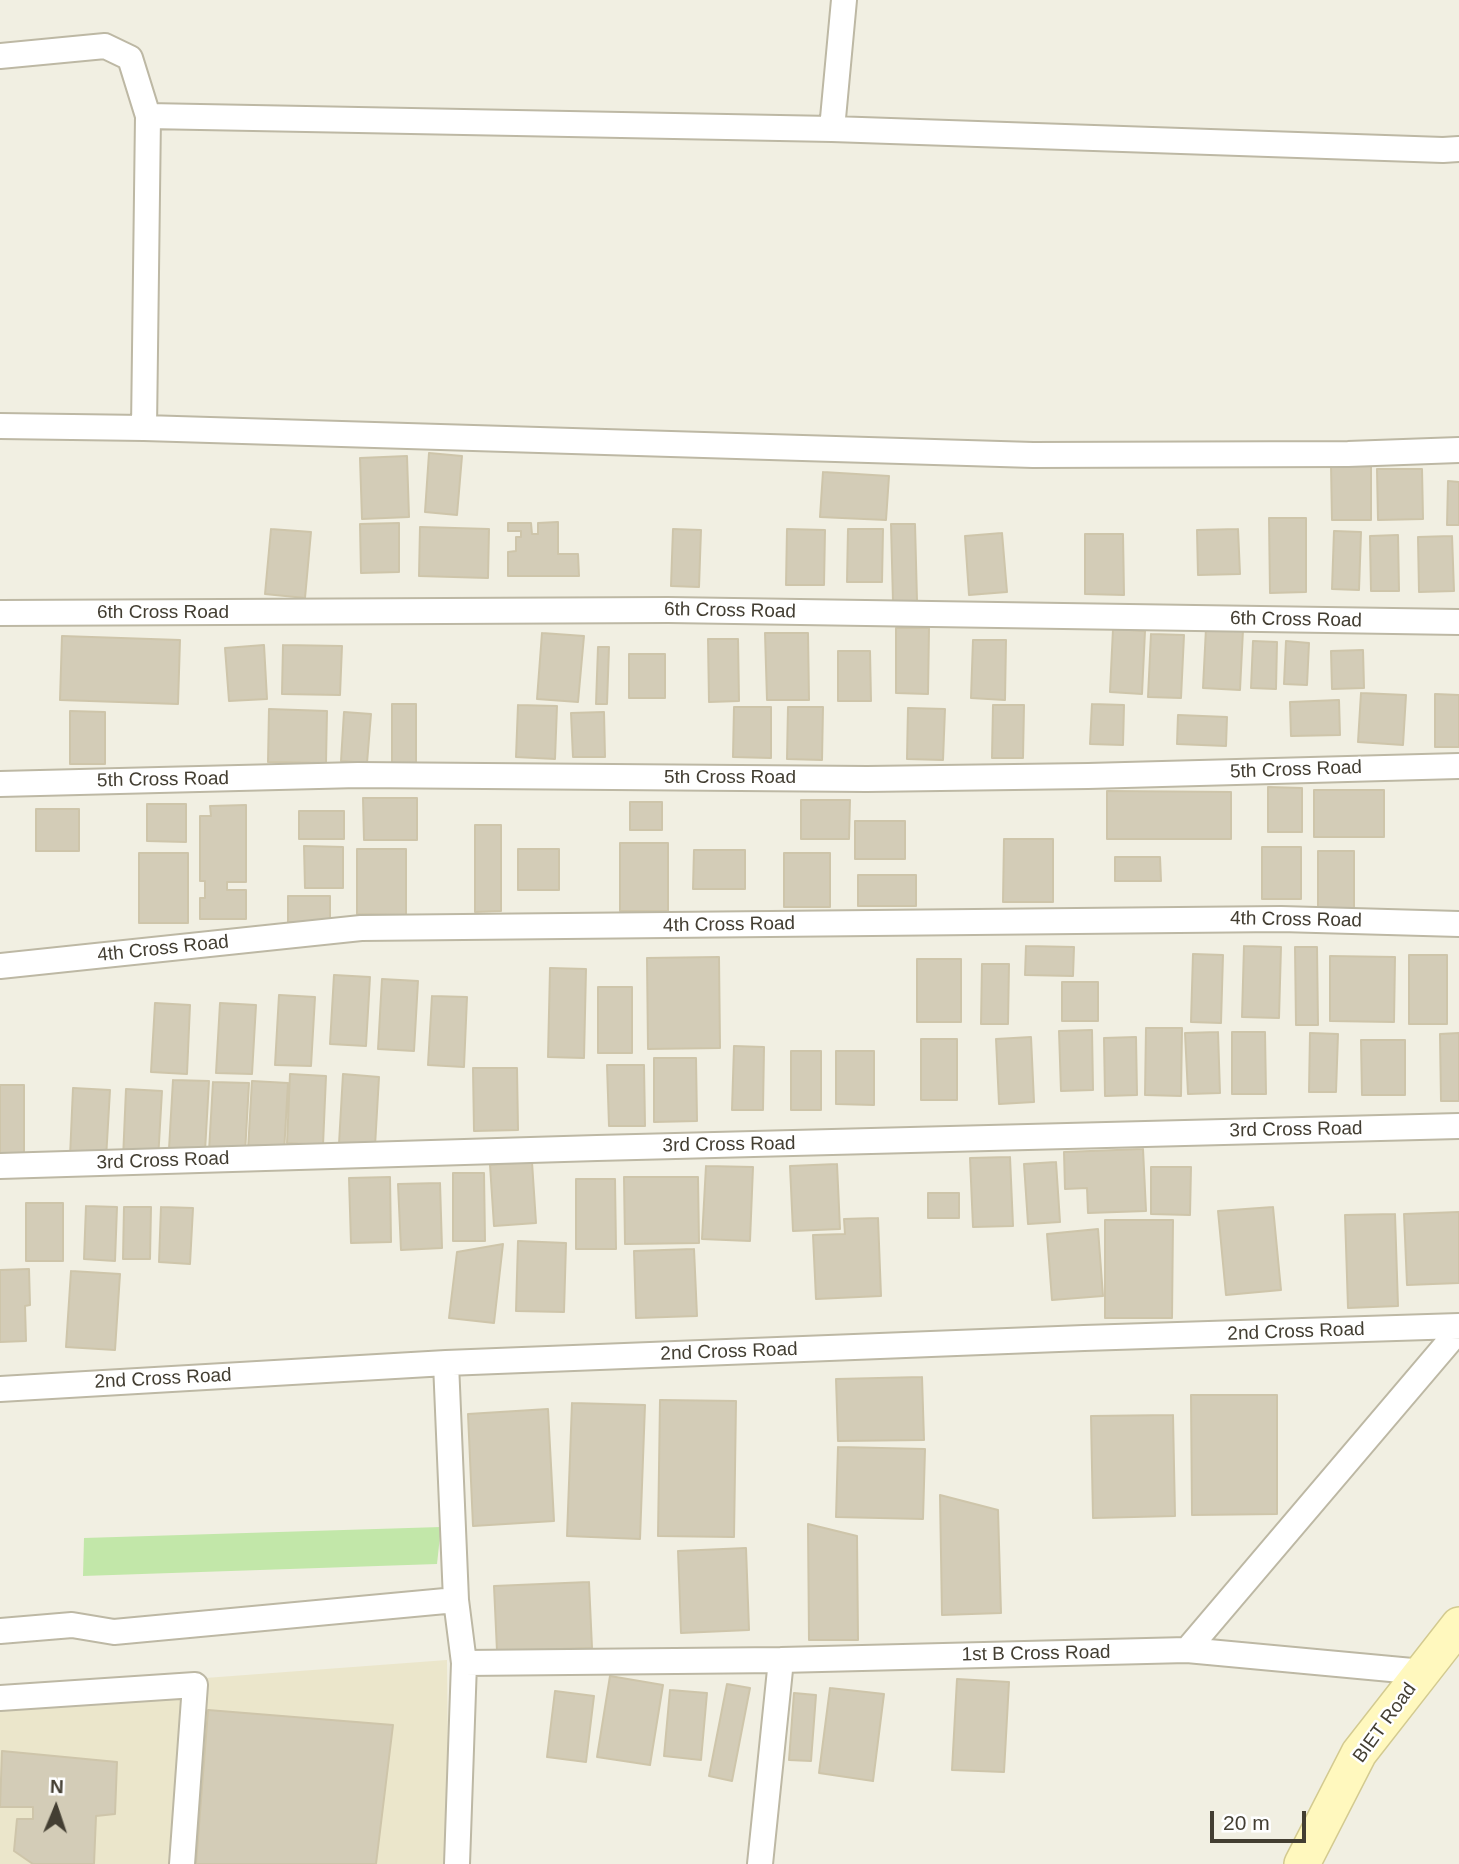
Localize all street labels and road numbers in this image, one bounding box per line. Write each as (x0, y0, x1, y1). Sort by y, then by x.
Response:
street label: 6th Cross Road (664, 598, 796, 624)
street label: 6th Cross Road (97, 602, 229, 624)
street label: 6th Cross Road (1230, 607, 1362, 633)
street label: 5th Cross Road (1230, 756, 1362, 784)
street label: 5th Cross Road (97, 767, 229, 793)
street label: 5th Cross Road (664, 767, 796, 789)
street label: 4th Cross Road (1230, 907, 1362, 933)
street label: 4th Cross Road (663, 912, 795, 938)
street label: 4th Cross Road (96, 931, 230, 967)
street label: 3rd Cross Road (1229, 1117, 1363, 1143)
street label: 3rd Cross Road (662, 1132, 796, 1158)
street label: 3rd Cross Road (96, 1147, 230, 1175)
street label: 2nd Cross Road (1227, 1318, 1365, 1346)
street label: 2nd Cross Road (660, 1338, 798, 1366)
street label: 2nd Cross Road (94, 1364, 232, 1394)
street label: 1st B Cross Road (961, 1641, 1111, 1667)
street label: BIET Road (1348, 1679, 1422, 1767)

